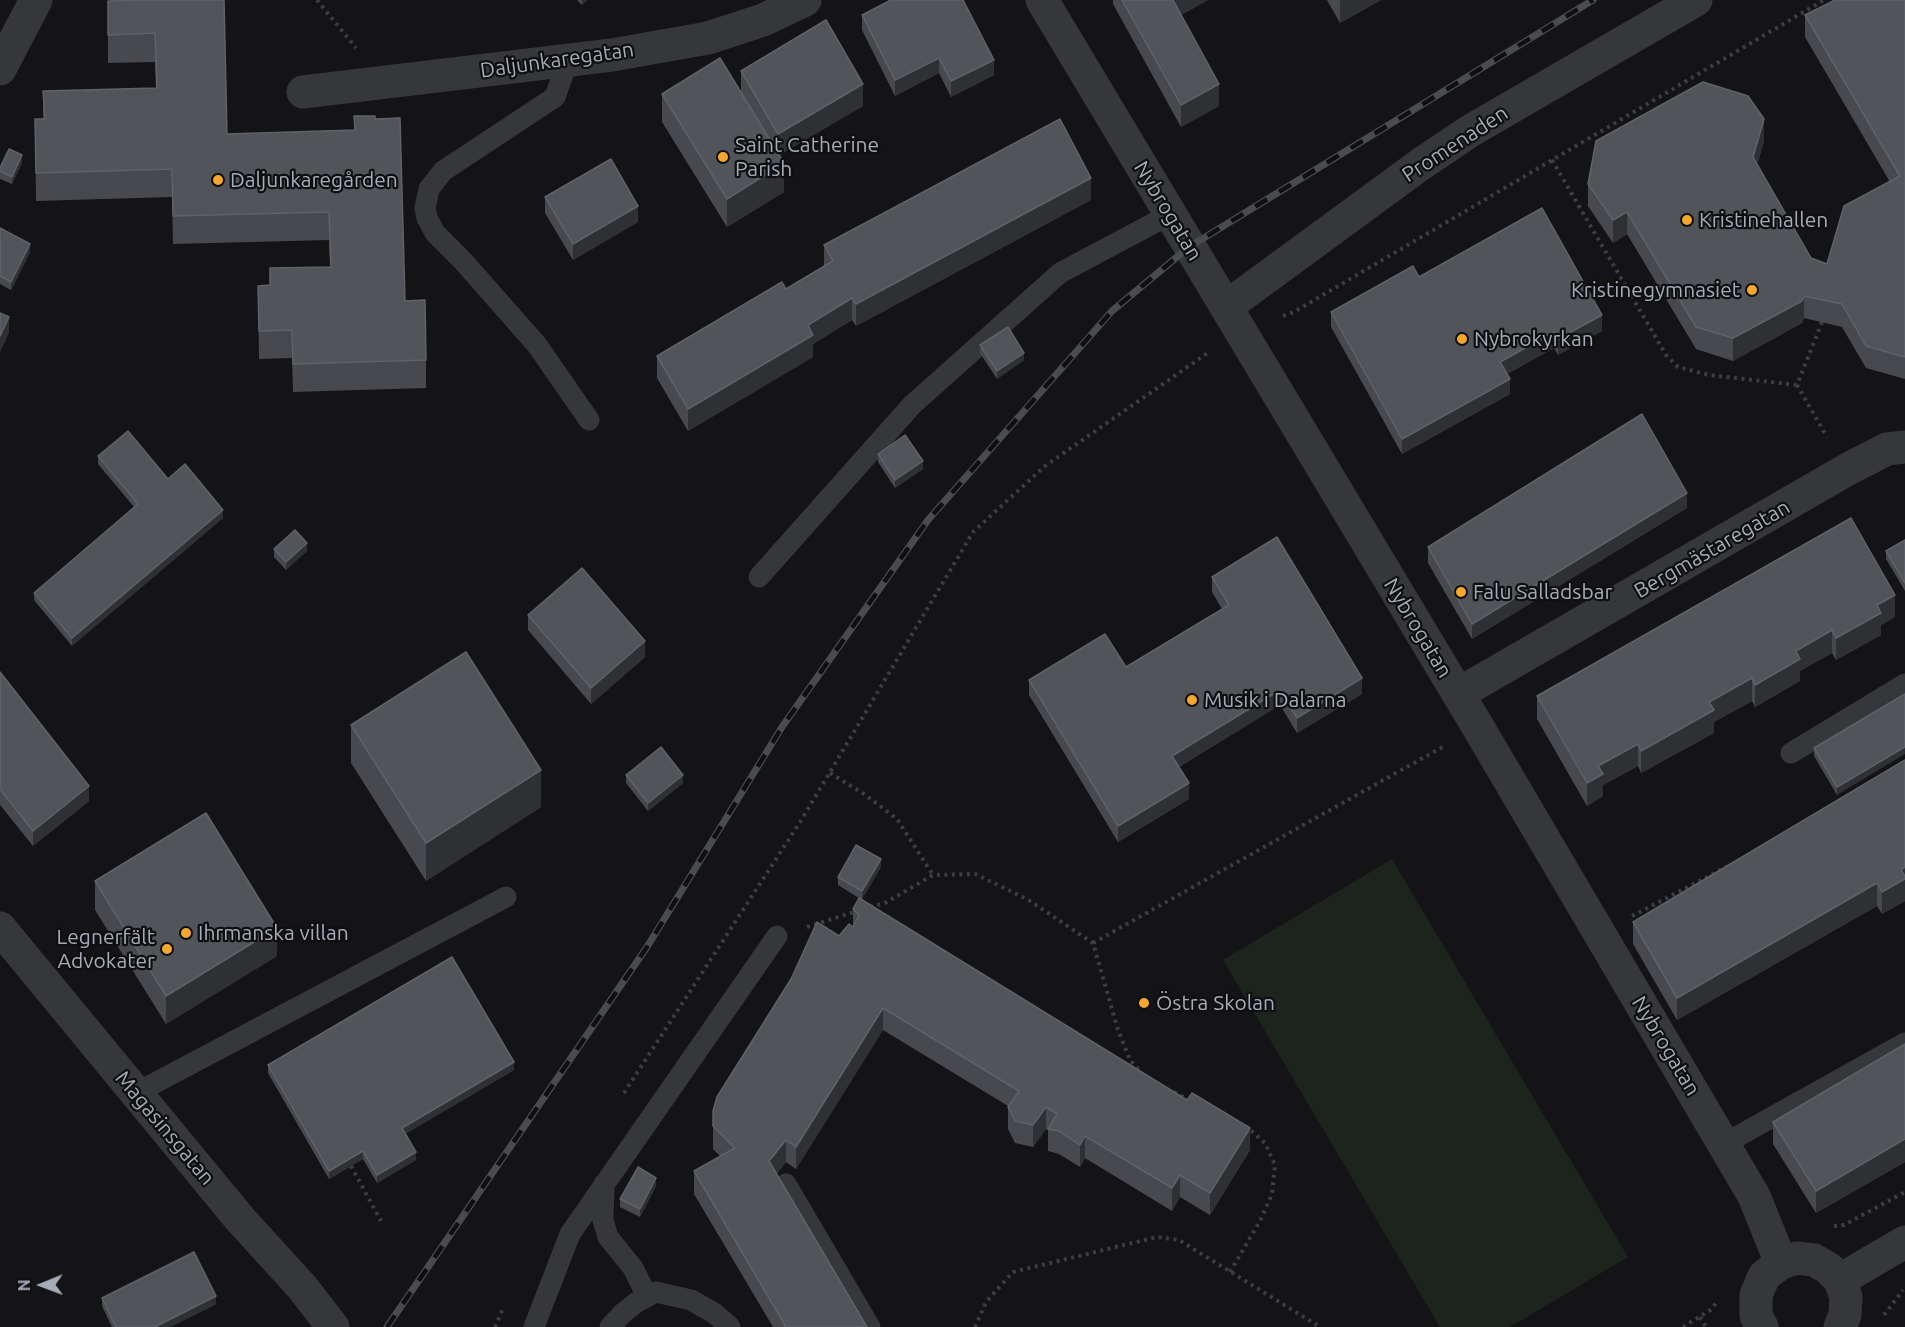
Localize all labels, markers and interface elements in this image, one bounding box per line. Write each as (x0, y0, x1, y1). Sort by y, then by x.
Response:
street label: Daljunkaregatan (479, 37, 635, 83)
street label: Promenaden (1397, 100, 1513, 188)
place label: Saint Catherine Parish (735, 132, 879, 182)
marker: Saint Catherine Parish (716, 150, 730, 164)
street label: Nybrogatan (1128, 157, 1208, 265)
place label: Daljunkaregården (230, 167, 398, 193)
marker: Daljunkaregården (211, 173, 225, 187)
place label: Kristinehallen (1699, 207, 1828, 233)
marker: Kristinehallen (1680, 213, 1694, 227)
place label: Kristinegymnasiet (1571, 277, 1740, 303)
marker: Kristinegymnasiet (1745, 283, 1759, 297)
place label: Nybrokyrkan (1474, 326, 1594, 352)
marker: Nybrokyrkan (1455, 332, 1469, 346)
street label: Bergmästaregatan (1630, 494, 1794, 604)
street label: Nybrogatan (1378, 574, 1458, 682)
place label: Falu Salladsbar (1473, 579, 1612, 605)
marker: Falu Salladsbar (1454, 585, 1468, 599)
place label: Musik i Dalarna (1204, 687, 1346, 713)
marker: Musik i Dalarna (1185, 693, 1199, 707)
place label: Ihrmanska villan (198, 920, 349, 946)
place label: Legnerfält Advokater (57, 924, 155, 974)
marker: Ihrmanska villan (179, 926, 193, 940)
marker: Legnerfält Advokater (160, 942, 174, 956)
place label: Östra Skolan (1156, 990, 1275, 1016)
street label: Nybrogatan (1626, 992, 1706, 1100)
marker: Östra Skolan (1137, 996, 1151, 1010)
street label: Magasinsgatan (110, 1066, 220, 1190)
north arrow (12, 1255, 72, 1315)
text: N (15, 1279, 33, 1291)

